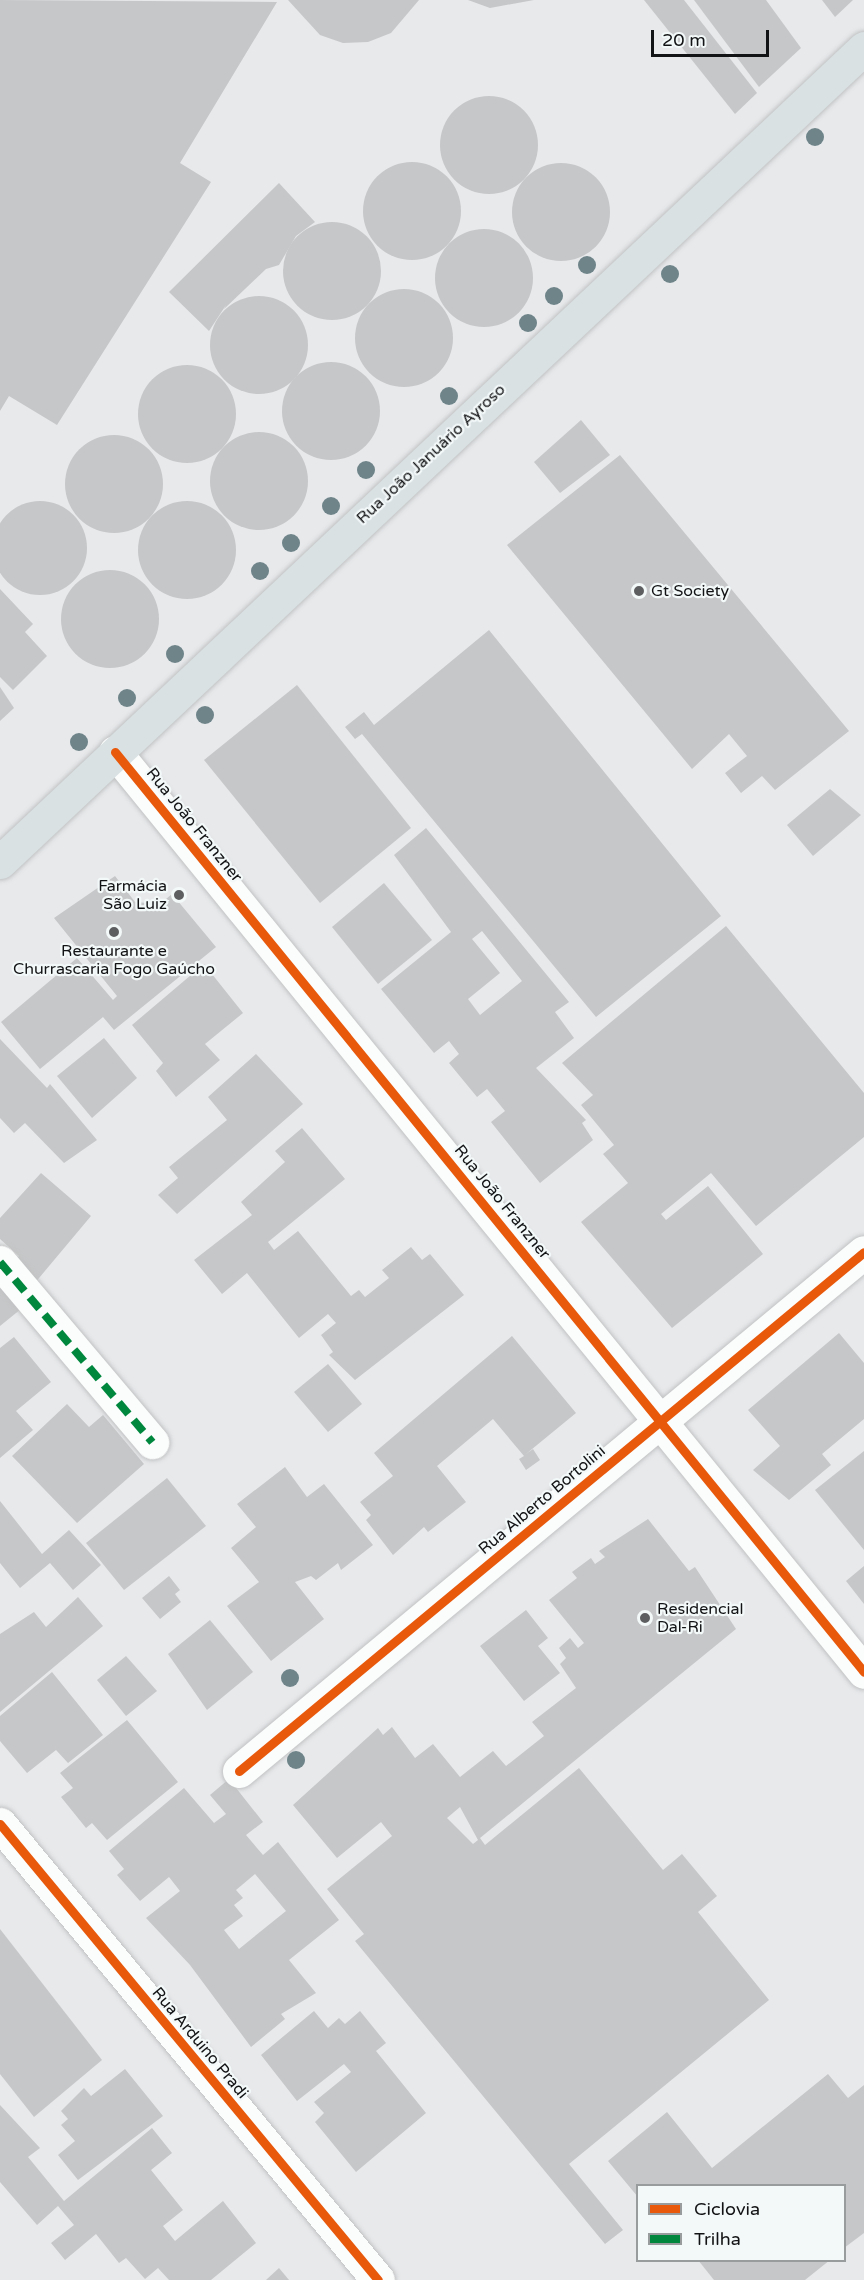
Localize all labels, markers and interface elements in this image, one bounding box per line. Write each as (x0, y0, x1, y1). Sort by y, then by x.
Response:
scale bar (654, 18, 772, 56)
text: 20 m (662, 29, 706, 51)
street label: Rua João Januário Ayroso (353, 380, 509, 528)
place label: Gt Society (651, 581, 729, 601)
marker: Gt Society (632, 584, 646, 598)
street label: Rua João Franzner (142, 764, 246, 886)
place label: Farmácia São Luiz (98, 876, 167, 914)
marker: Farmácia São Luiz (172, 888, 186, 902)
marker: Restaurante e Churrascaria Fogo Gaúcho (107, 925, 121, 939)
place label: Restaurante e Churrascaria Fogo Gaúcho (13, 941, 215, 979)
street label: Rua João Franzner (450, 1141, 554, 1263)
street label: Rua Alberto Bortolini (475, 1441, 609, 1559)
place label: Residencial Dal-Ri (657, 1599, 743, 1637)
marker: Residencial Dal-Ri (638, 1611, 652, 1625)
street label: Rua Arduino Pradi (148, 1983, 252, 2103)
legend (636, 2184, 846, 2262)
text: Ciclovia (694, 2198, 760, 2220)
text: Trilha (694, 2228, 741, 2250)

